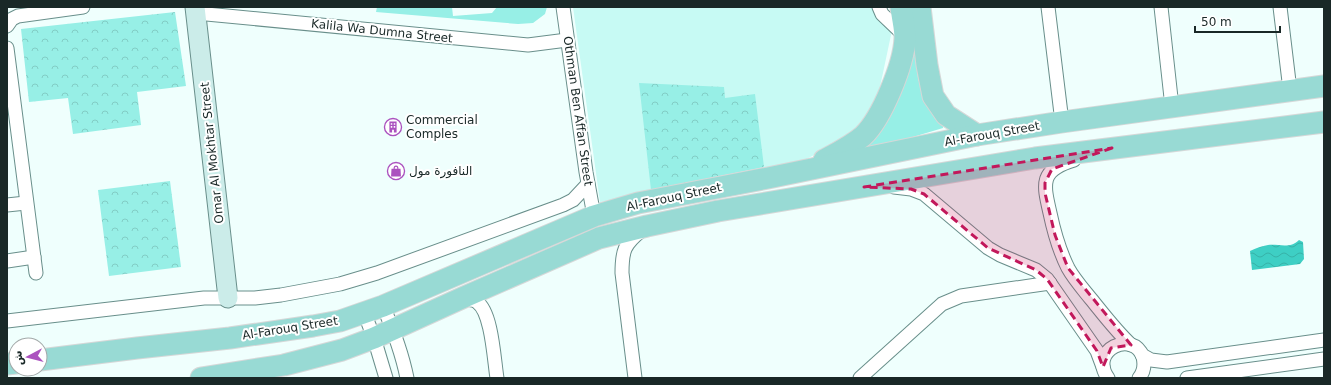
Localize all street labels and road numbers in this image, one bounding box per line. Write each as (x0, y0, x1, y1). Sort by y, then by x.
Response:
street label: Kalila Wa Dumna Street (311, 17, 454, 45)
street label: Othman Ben Affan Street (561, 35, 595, 187)
street label: Omar Al Mokhtar Street (198, 81, 226, 224)
street label: Al-Farouq Street (943, 119, 1041, 149)
street label: Al-Farouq Street (625, 180, 723, 214)
street label: Al-Farouq Street (241, 313, 339, 342)

